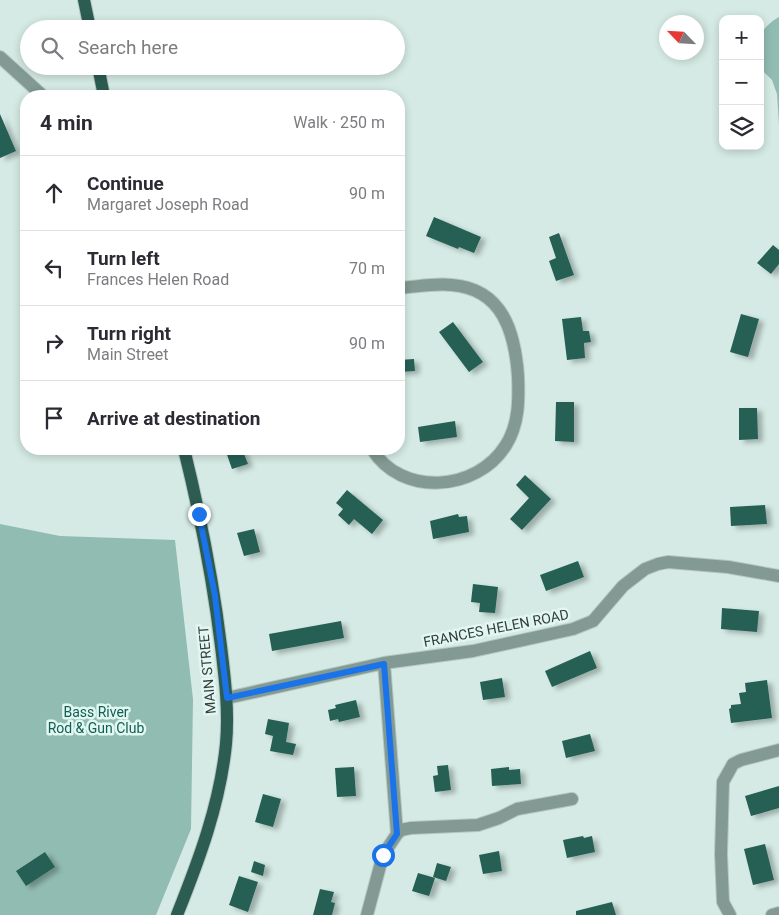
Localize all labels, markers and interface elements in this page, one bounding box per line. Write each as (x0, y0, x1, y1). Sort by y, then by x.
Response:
north arrow (659, 15, 704, 60)
map controls (719, 15, 764, 150)
button: + (719, 15, 764, 60)
search box (20, 20, 405, 75)
icon: search (38, 34, 66, 62)
text: Search here (78, 36, 178, 59)
button: − (719, 60, 764, 105)
button: layers (719, 105, 764, 150)
text: 4 min (40, 111, 93, 135)
text: Walk · 250 m (293, 113, 385, 132)
text: Continue (87, 172, 164, 195)
icon: ahead (40, 179, 68, 207)
text: 90 m (349, 184, 385, 203)
text: Margaret Joseph Road (87, 195, 249, 214)
text: Turn left (87, 247, 160, 270)
icon: left (40, 254, 68, 282)
text: 70 m (349, 259, 385, 278)
text: Frances Helen Road (87, 270, 229, 289)
text: Turn right (87, 322, 171, 345)
icon: right (40, 329, 68, 357)
text: 90 m (349, 334, 385, 353)
text: Main Street (87, 345, 169, 364)
icon: arrive (40, 404, 68, 432)
text: Arrive at destination (87, 407, 260, 430)
route end (188, 503, 211, 526)
street label: FRANCES HELEN ROAD (422, 606, 570, 650)
street label: MAIN STREET (195, 625, 219, 715)
park label: Bass River Rod & Gun Club (48, 704, 144, 736)
route start (372, 844, 395, 867)

